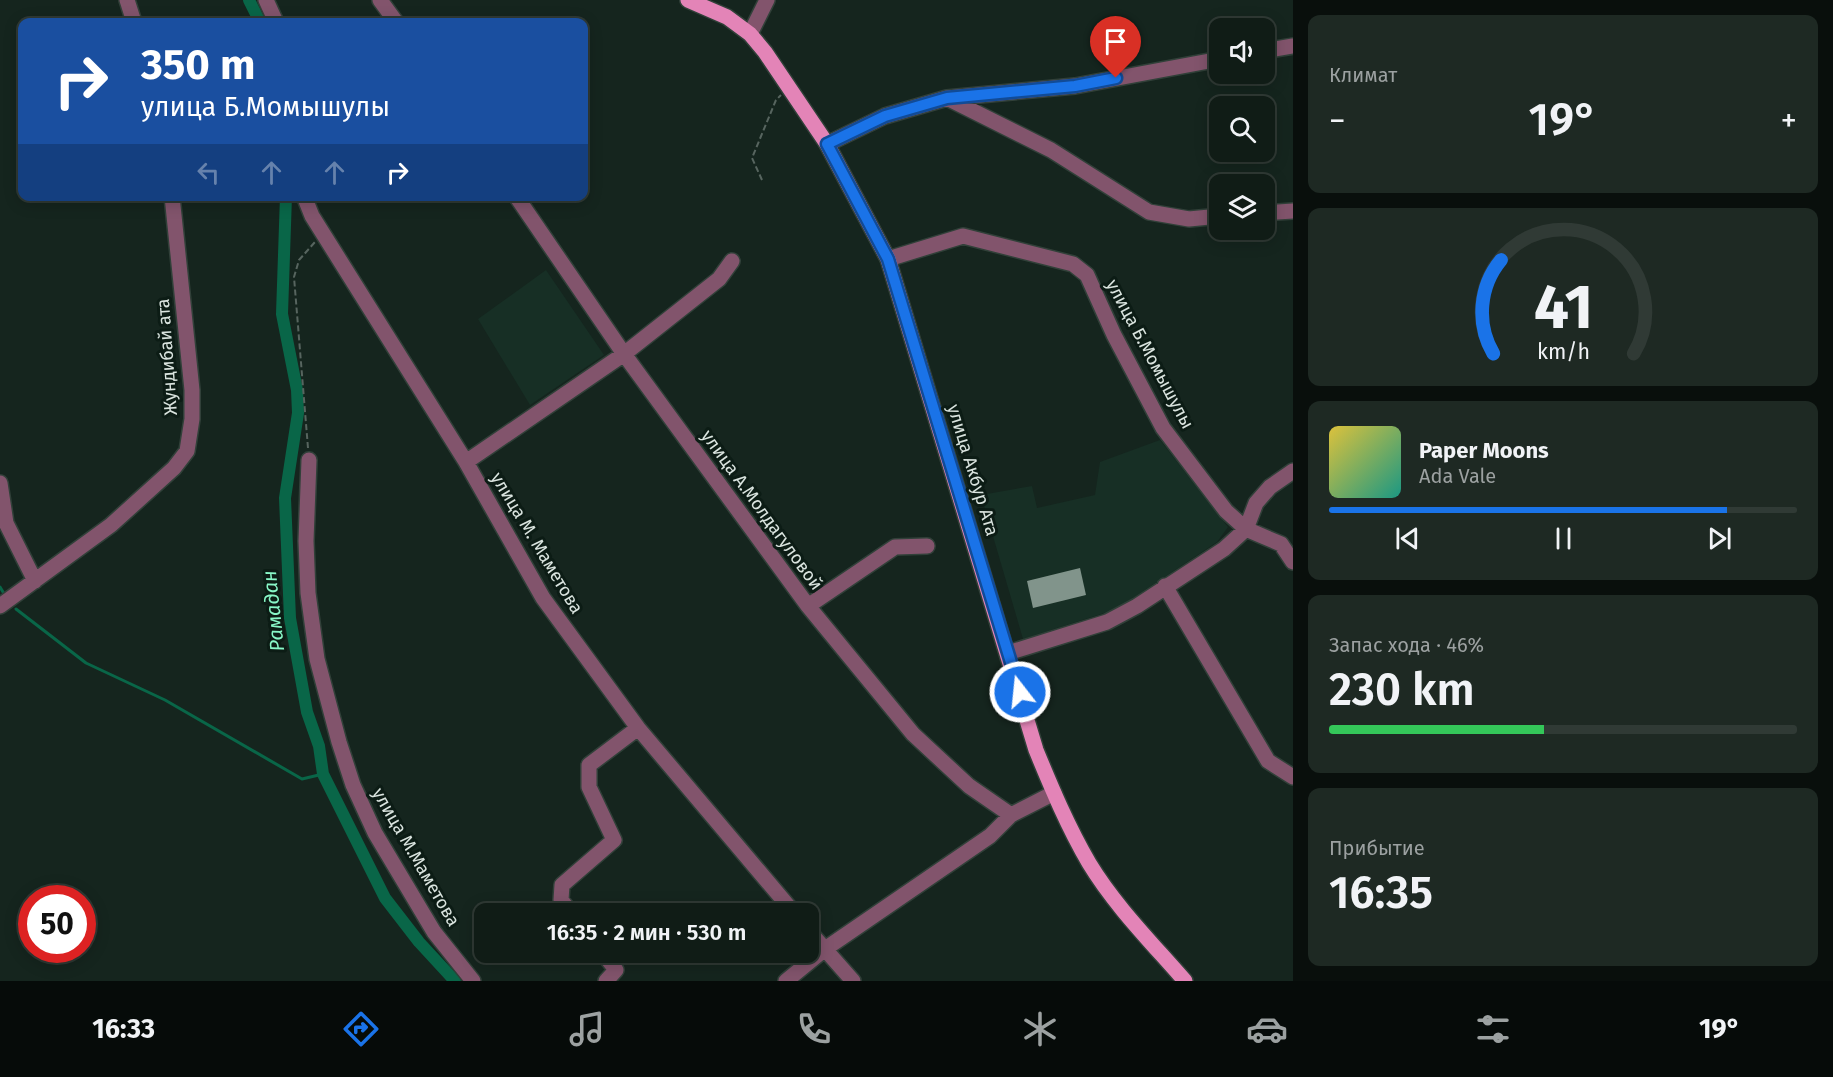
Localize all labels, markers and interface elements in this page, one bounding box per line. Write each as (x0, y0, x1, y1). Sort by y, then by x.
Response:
pin (1090, 16, 1141, 78)
map controls (1209, 18, 1275, 240)
button: sound (1209, 18, 1275, 84)
icon: arrive (1099, 25, 1132, 58)
text: 350 m (141, 40, 255, 90)
icon: right (42, 42, 120, 120)
text: Климат (1329, 63, 1397, 87)
text: улица Б.Момышулы (141, 91, 390, 123)
text: 19° (1529, 93, 1597, 147)
button: search (1209, 96, 1275, 162)
text: − (1329, 101, 1346, 141)
text: + (1781, 101, 1797, 141)
icon: left (192, 156, 225, 189)
icon: ahead (255, 156, 288, 189)
icon: ahead (318, 156, 351, 189)
icon: right (381, 156, 414, 189)
button: layers (1209, 174, 1275, 240)
text: 41 (1533, 270, 1593, 345)
street label: улица Б.Момышулы (1101, 276, 1199, 432)
street label: Жундибай ата (152, 298, 182, 416)
text: km/h (1536, 340, 1590, 366)
street label: улица Акбур Ата (943, 402, 1003, 538)
street label: улица А.Молдагуловой (696, 426, 828, 594)
text: Paper Moons (1419, 437, 1549, 464)
text: Ada Vale (1419, 464, 1496, 488)
street label: улица М. Маметова (486, 468, 588, 618)
icon: previous (1391, 522, 1424, 555)
icon: pause (1547, 522, 1580, 555)
icon: next (1703, 522, 1736, 555)
water label: Рамадан (257, 569, 289, 653)
text: Запас хода · 46% (1329, 633, 1484, 657)
position arrow (988, 660, 1052, 724)
text: 230 km (1329, 663, 1475, 717)
street label: улица М.Маметова (367, 784, 465, 930)
text: Прибытие (1329, 836, 1425, 860)
text: 16:35 (1329, 866, 1433, 920)
speed limit sign: 50 (18, 885, 96, 963)
text: 16:35 · 2 мин · 530 m (547, 919, 746, 946)
icon: directions (340, 1008, 382, 1050)
icon: music (566, 1008, 608, 1050)
icon: phone (793, 1008, 835, 1050)
icon: climate (1019, 1008, 1061, 1050)
icon: car (1246, 1008, 1288, 1050)
icon: filters (1472, 1008, 1514, 1050)
text: 16:33 (92, 1013, 155, 1045)
text: 19° (1699, 1013, 1741, 1045)

